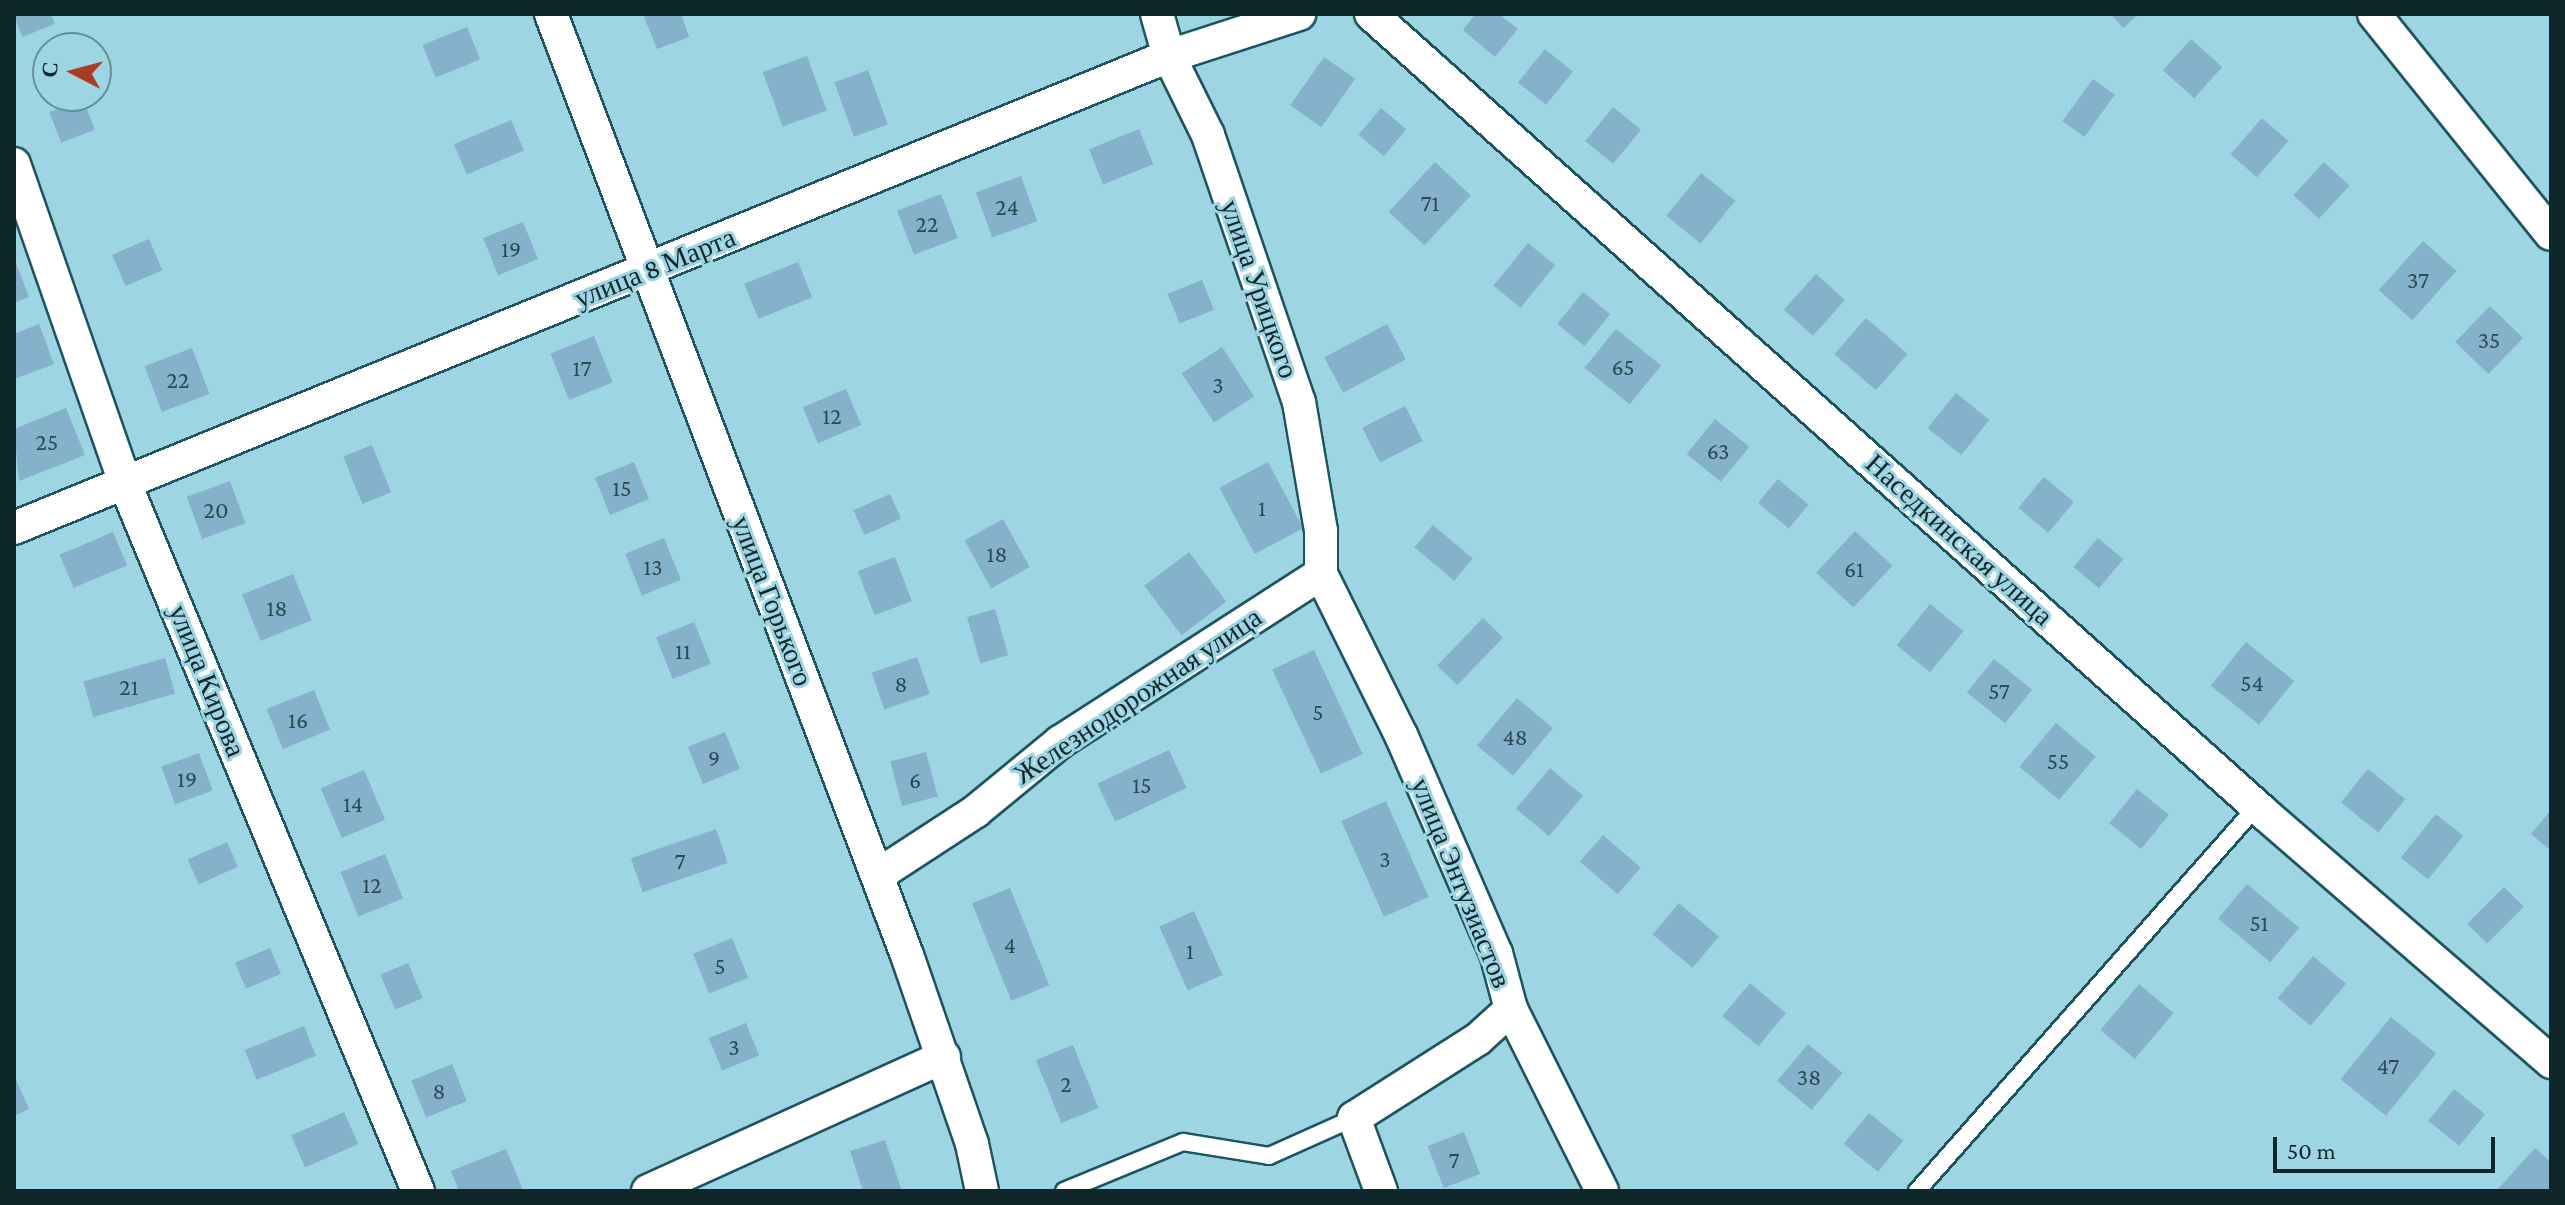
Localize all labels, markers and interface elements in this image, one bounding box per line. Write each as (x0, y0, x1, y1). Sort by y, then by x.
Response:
north arrow (32, 32, 112, 112)
text: С (36, 60, 63, 79)
house number: 71 (1420, 189, 1440, 217)
house number: 24 (995, 193, 1019, 221)
street label: улица Урицкого (1213, 195, 1305, 383)
house number: 22 (916, 210, 938, 238)
street label: улица 8 Марта (570, 220, 740, 316)
house number: 19 (501, 235, 521, 263)
house number: 37 (2407, 266, 2429, 294)
house number: 35 (2478, 326, 2500, 354)
house number: 65 (1611, 353, 1635, 381)
house number: 17 (572, 354, 592, 382)
house number: 22 (167, 366, 189, 394)
house number: 3 (1212, 371, 1224, 399)
house number: 12 (822, 402, 842, 430)
house number: 25 (36, 428, 58, 456)
house number: 63 (1707, 437, 1729, 465)
street label: Наседкинская улица (1858, 447, 2060, 633)
house number: 15 (612, 474, 632, 502)
house number: 1 (1258, 494, 1266, 522)
house number: 20 (203, 496, 229, 524)
street label: улица Горького (724, 511, 820, 691)
house number: 18 (987, 540, 1007, 568)
house number: 13 (643, 553, 663, 581)
house number: 61 (1844, 555, 1864, 583)
house number: 18 (267, 594, 287, 622)
street label: улица Кирова (161, 600, 253, 762)
street label: Железнодорожная улица (1008, 601, 1268, 791)
house number: 11 (675, 637, 691, 665)
house number: 54 (2240, 669, 2264, 697)
house number: 8 (895, 670, 907, 698)
house number: 21 (119, 673, 139, 701)
house number: 57 (1988, 677, 2010, 705)
house number: 5 (1312, 698, 1324, 726)
house number: 16 (288, 706, 308, 734)
house number: 48 (1502, 723, 1528, 751)
house number: 9 (708, 744, 720, 772)
house number: 55 (2047, 747, 2069, 775)
house number: 19 (177, 765, 197, 793)
house number: 6 (909, 766, 921, 794)
house number: 15 (1132, 771, 1152, 799)
street label: улица Энтузиастов (1404, 773, 1518, 993)
house number: 14 (343, 790, 363, 818)
house number: 3 (1379, 845, 1391, 873)
house number: 7 (674, 847, 686, 875)
house number: 12 (362, 871, 382, 899)
house number: 51 (2249, 909, 2269, 937)
house number: 4 (1004, 931, 1016, 959)
house number: 1 (1186, 937, 1194, 965)
house number: 5 (714, 952, 726, 980)
house number: 3 (728, 1033, 740, 1061)
house number: 47 (2377, 1052, 2399, 1080)
house number: 38 (1797, 1063, 1821, 1091)
house number: 2 (1060, 1070, 1072, 1098)
house number: 8 (433, 1077, 445, 1105)
scale bar (2277, 1121, 2499, 1171)
text: 50 m (2287, 1137, 2336, 1164)
house number: 7 (1448, 1146, 1460, 1174)

